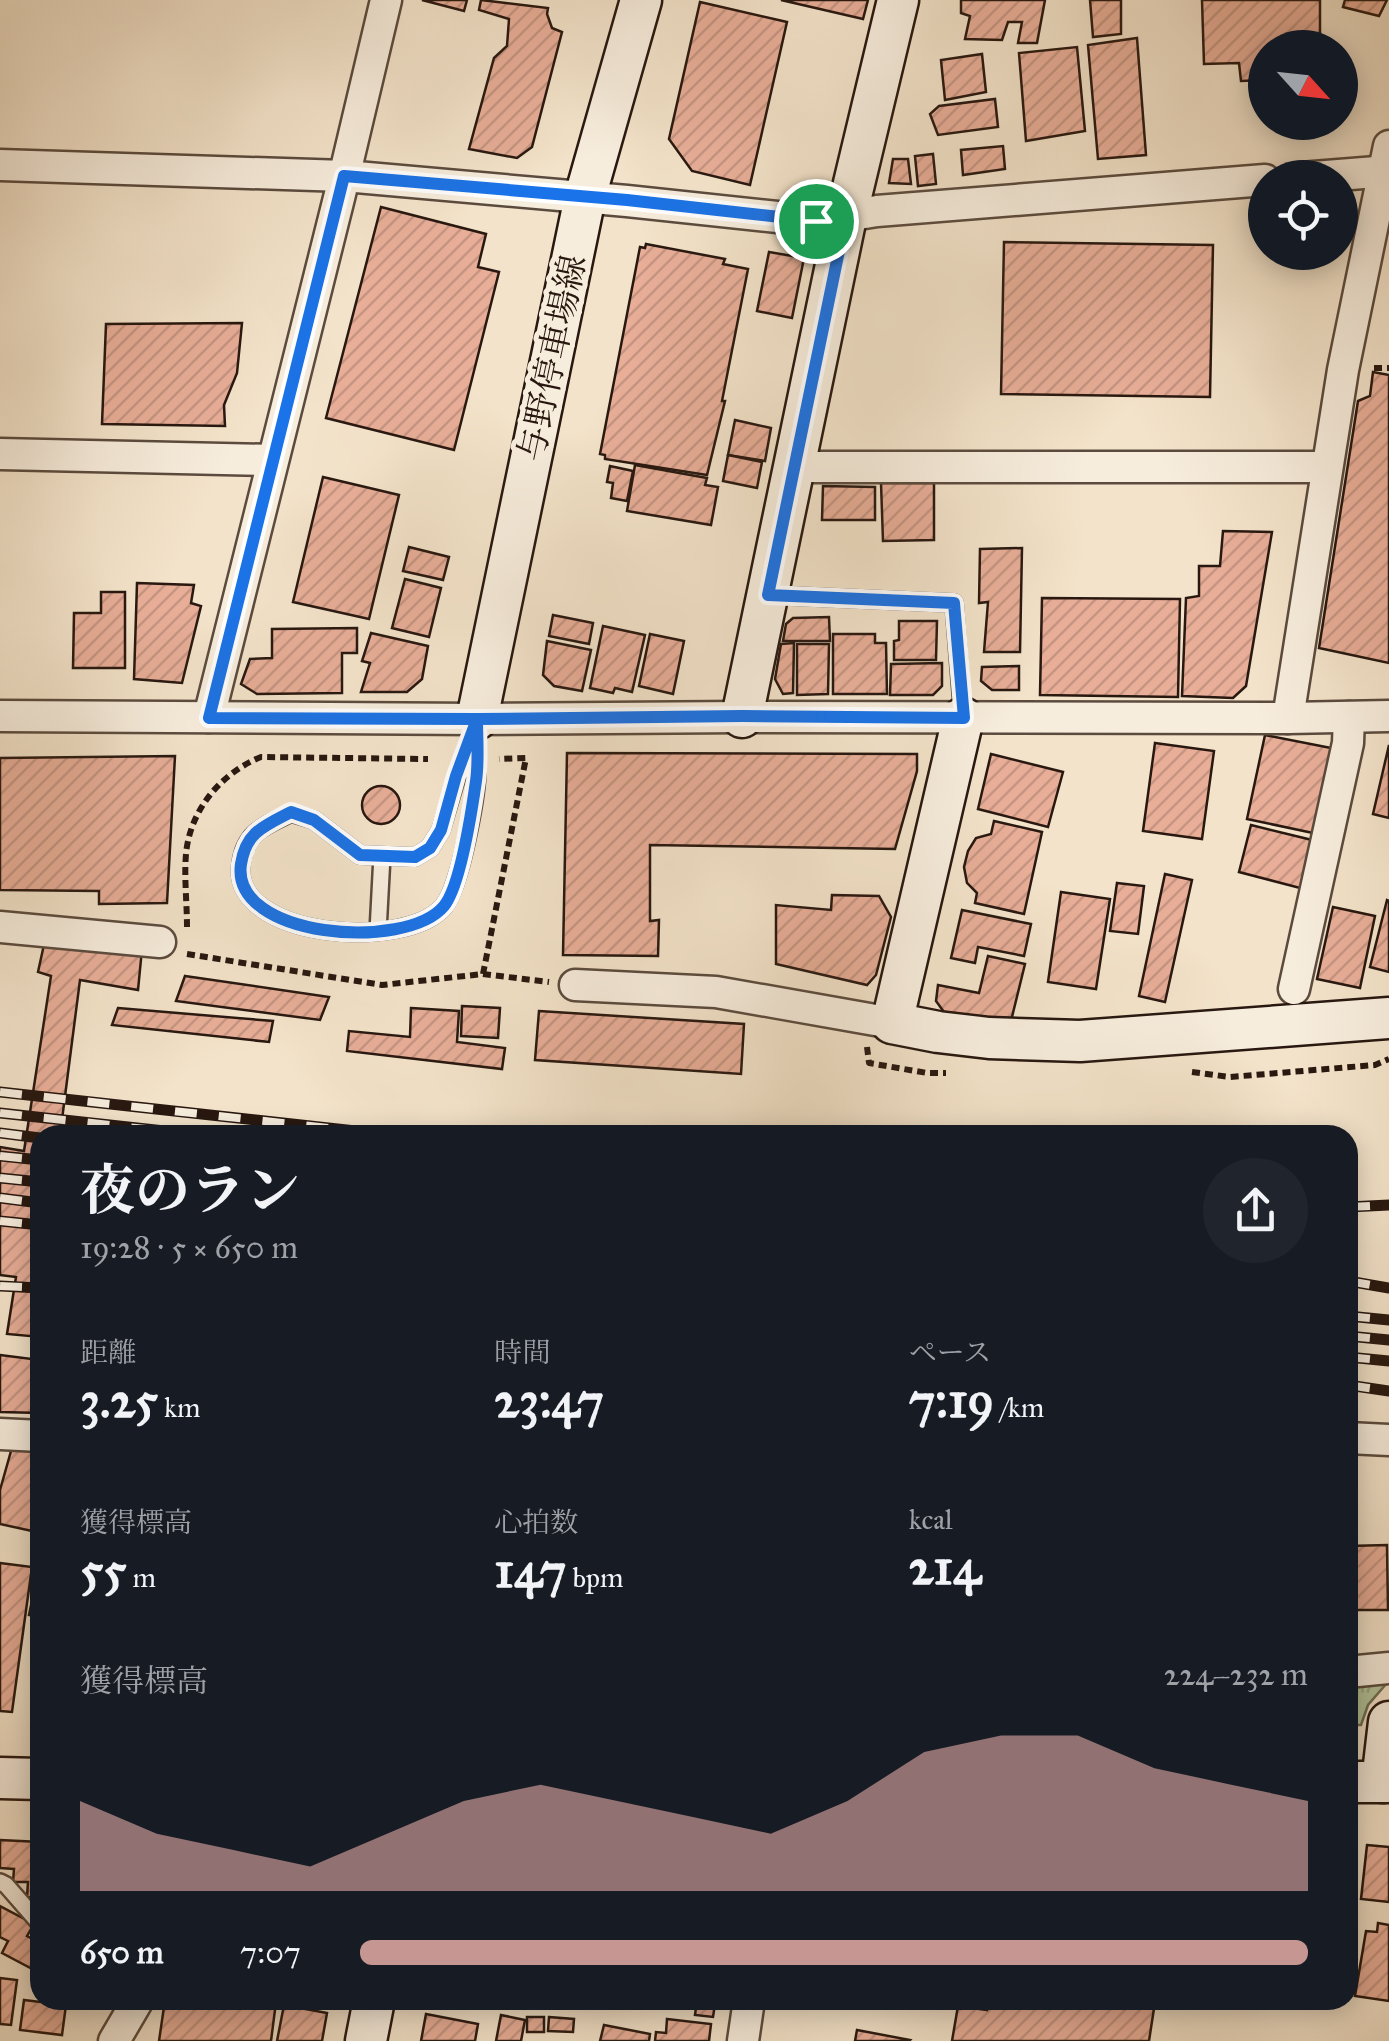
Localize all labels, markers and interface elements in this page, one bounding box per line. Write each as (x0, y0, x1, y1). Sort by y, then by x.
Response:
north arrow (1248, 30, 1358, 140)
map controls (1248, 30, 1358, 270)
button: locate (1248, 160, 1358, 270)
pin (774, 179, 859, 264)
icon: arrive (789, 194, 844, 249)
street label: 与野停車場線 (510, 251, 595, 465)
text: 夜のラン (80, 1157, 300, 1224)
button: share (1203, 1158, 1308, 1263)
text: 19:28 · 5 × 650 m (80, 1228, 298, 1267)
text: 距離 (80, 1335, 136, 1370)
text: 時間 (494, 1335, 550, 1370)
text: ペース (909, 1335, 991, 1370)
text: 3.25 (80, 1370, 158, 1431)
text: 23:47 (494, 1370, 604, 1431)
text: 7:19 (909, 1370, 994, 1431)
text: km (158, 1390, 201, 1425)
text: /km (994, 1390, 1044, 1425)
text: kcal (909, 1502, 953, 1537)
text: 獲得標高 (80, 1505, 192, 1540)
text: 心拍数 (494, 1505, 578, 1540)
text: 214 (909, 1537, 981, 1598)
text: 55 (80, 1540, 126, 1601)
text: 147 (494, 1540, 566, 1601)
text: m (126, 1560, 156, 1595)
text: bpm (566, 1560, 624, 1595)
text: 224–232 m (1164, 1655, 1308, 1694)
text: 獲得標高 (80, 1662, 208, 1701)
text: 650 m (80, 1933, 164, 1972)
text: 7:07 (240, 1933, 301, 1972)

